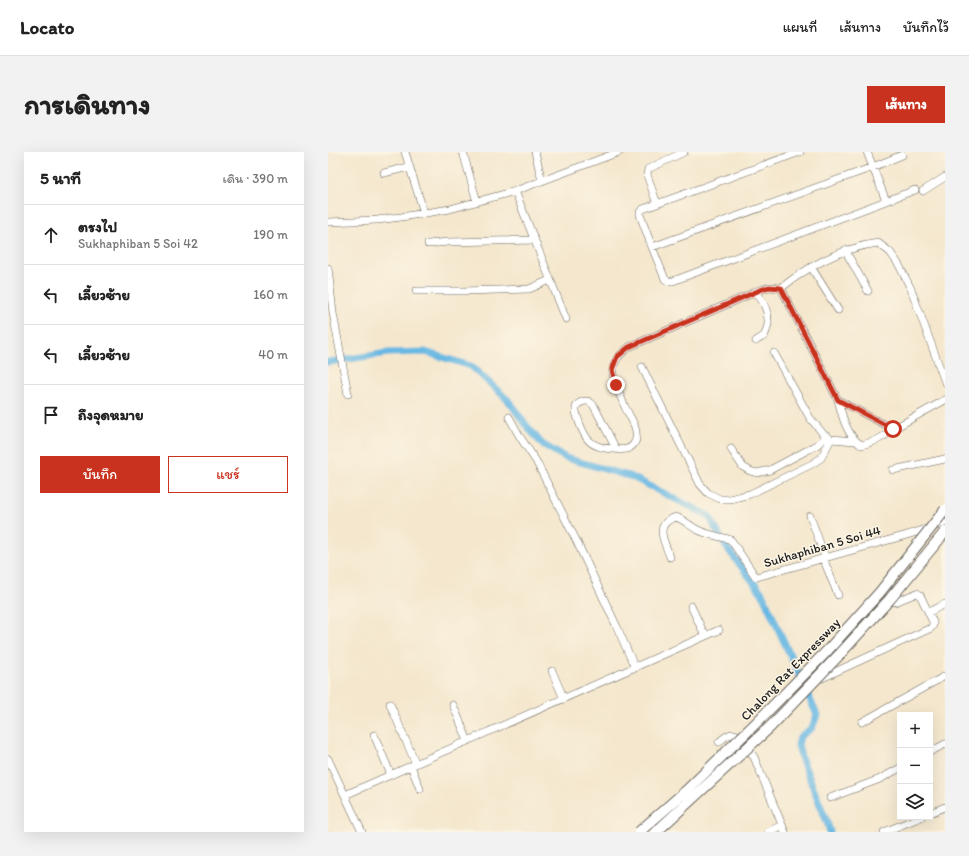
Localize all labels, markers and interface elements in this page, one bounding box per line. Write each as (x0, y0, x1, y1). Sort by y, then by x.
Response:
text: Locato (20, 16, 74, 39)
text: แผนที่ (783, 19, 817, 36)
text: เส้นทาง (839, 19, 881, 36)
text: บันทึกไว้ (903, 19, 949, 36)
button: เส้นทาง (867, 86, 945, 123)
text: การเดินทาง (24, 87, 150, 121)
text: 5 นาที (40, 168, 81, 188)
text: เดิน · 390 m (223, 171, 288, 186)
text: ตรงไป (78, 218, 117, 236)
icon: ahead (40, 224, 62, 246)
text: 190 m (253, 227, 288, 242)
text: Sukhaphiban 5 Soi 42 (78, 236, 198, 251)
icon: left (40, 284, 62, 306)
text: เลี้ยวซ้าย (78, 286, 130, 304)
text: 160 m (253, 287, 288, 302)
icon: left (40, 344, 62, 366)
text: เลี้ยวซ้าย (78, 346, 130, 364)
text: 40 m (258, 347, 288, 362)
route end (607, 376, 625, 394)
icon: arrive (40, 404, 62, 426)
text: ถึงจุดหมาย (78, 406, 144, 424)
route start (884, 420, 902, 438)
button: บันทึก (40, 456, 160, 493)
button: แชร์ (168, 456, 288, 493)
street label: Sukhaphiban 5 Soi 44 (762, 523, 882, 570)
street label: Chalong Rat Expressway (738, 615, 843, 724)
map controls (897, 712, 933, 820)
button: + (897, 712, 933, 748)
button: − (897, 748, 933, 784)
button: layers (897, 784, 933, 820)

